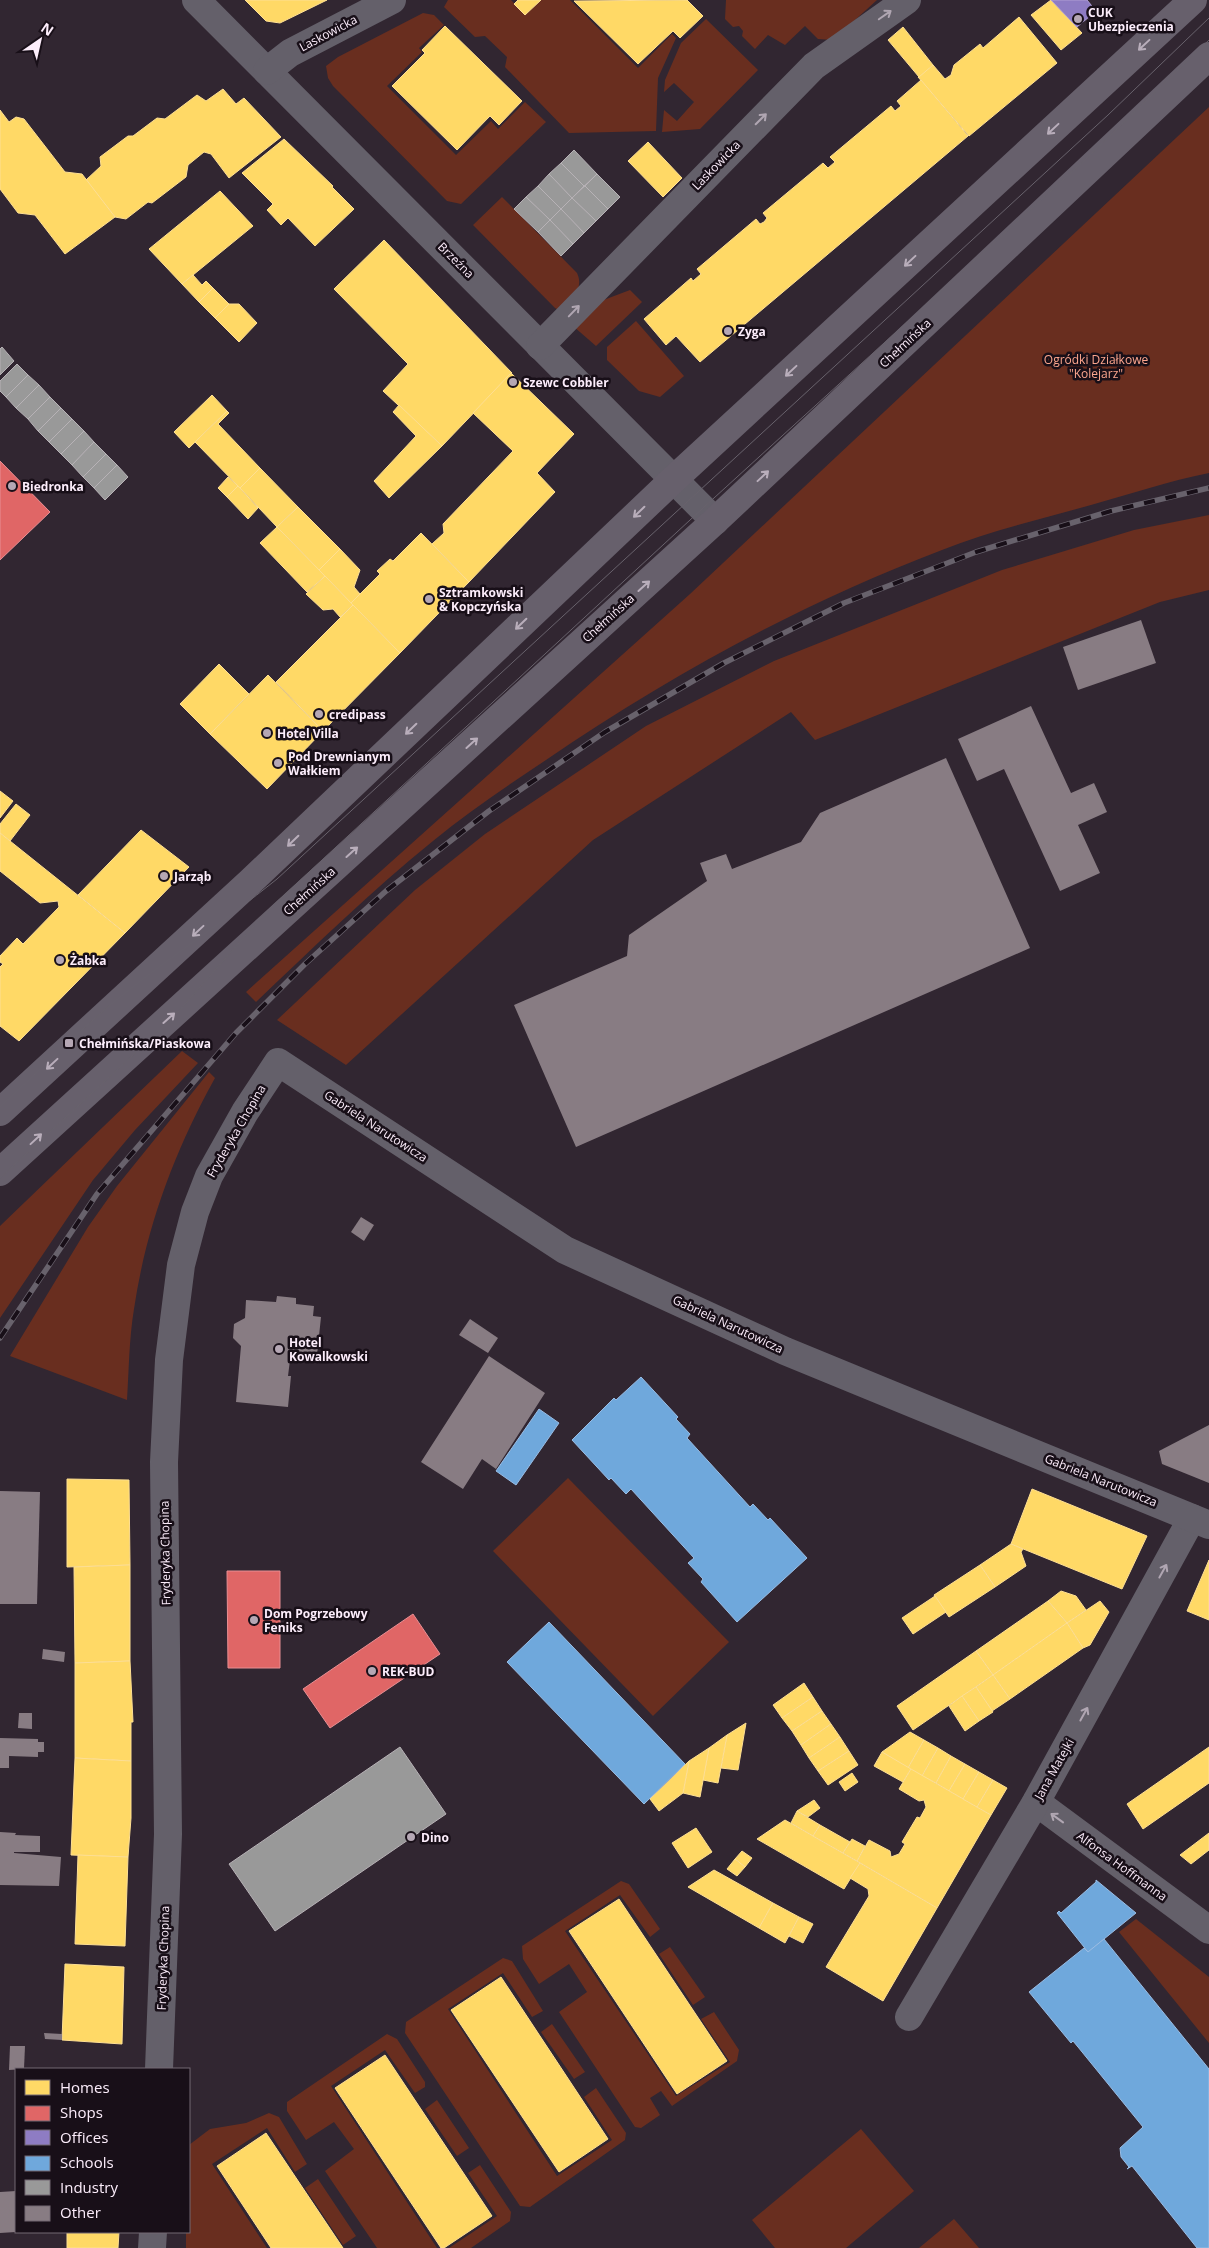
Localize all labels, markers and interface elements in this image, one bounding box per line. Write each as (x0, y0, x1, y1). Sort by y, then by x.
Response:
place label: CUK Ubezpieczenia (1088, 4, 1174, 35)
one-way arrow (878, 10, 892, 20)
street label: Laskowicka (296, 11, 360, 55)
marker: CUK Ubezpieczenia (1072, 13, 1084, 25)
north arrow (15, 15, 65, 65)
text: N (38, 18, 58, 40)
one-way arrow (1138, 39, 1151, 51)
one-way arrow (754, 113, 767, 125)
one-way arrow (1047, 123, 1060, 135)
street label: Laskowicka (688, 136, 744, 194)
street label: Brzeźna (434, 238, 478, 282)
one-way arrow (904, 255, 917, 267)
one-way arrow (568, 305, 580, 317)
street label: Chełmińska (875, 315, 935, 371)
place label: Zyga (738, 323, 766, 340)
marker: Zyga (722, 325, 734, 337)
park label: Ogródki Działkowe "Kolejarz" (1044, 351, 1148, 382)
one-way arrow (784, 365, 797, 377)
place label: Szewc Cobbler (523, 374, 609, 391)
marker: Szewc Cobbler (507, 376, 519, 388)
one-way arrow (757, 470, 769, 482)
place label: Biedronka (22, 478, 84, 495)
marker: Biedronka (6, 480, 18, 492)
one-way arrow (632, 506, 645, 518)
one-way arrow (637, 580, 650, 592)
place label: Sztramkowski & Kopczyńska (439, 584, 523, 615)
street label: Chełmińska (578, 590, 638, 646)
marker: Sztramkowski & Kopczyńska (423, 593, 435, 605)
one-way arrow (515, 618, 527, 630)
place label: credipass (329, 706, 386, 723)
marker: credipass (313, 708, 325, 720)
one-way arrow (405, 723, 417, 735)
place label: Hotel Villa (277, 725, 339, 742)
marker: Hotel Villa (261, 727, 273, 739)
one-way arrow (466, 737, 478, 749)
place label: Pod Drewnianym Wałkiem (288, 748, 391, 779)
marker: Pod Drewnianym Wałkiem (272, 757, 284, 769)
one-way arrow (287, 835, 300, 847)
one-way arrow (345, 846, 358, 858)
street label: Chełmińska (279, 863, 339, 919)
place label: Jarząb (173, 868, 212, 885)
marker: Jarząb (158, 870, 170, 882)
one-way arrow (191, 925, 204, 937)
place label: Żabka (70, 952, 106, 969)
marker: Żabka (54, 954, 66, 966)
one-way arrow (162, 1012, 175, 1024)
place label: Chełmińska/Piaskowa (79, 1035, 211, 1052)
marker: Chełmińska/Piaskowa (63, 1037, 75, 1049)
one-way arrow (46, 1058, 59, 1070)
street label: Fryderyka Chopina (202, 1081, 270, 1181)
street label: Gabriela Narutowicza (321, 1086, 431, 1166)
one-way arrow (29, 1133, 42, 1145)
street label: Gabriela Narutowicza (670, 1291, 786, 1357)
place label: Hotel Kowalkowski (289, 1334, 368, 1365)
marker: Hotel Kowalkowski (273, 1343, 285, 1355)
street label: Gabriela Narutowicza (1042, 1450, 1160, 1510)
street label: Fryderyka Chopina (156, 1500, 174, 1606)
one-way arrow (1158, 1565, 1168, 1579)
place label: Dom Pogrzebowy Feniks (264, 1605, 368, 1636)
marker: Dom Pogrzebowy Feniks (248, 1614, 260, 1626)
place label: REK-BUD (382, 1663, 435, 1680)
marker: REK-BUD (366, 1665, 378, 1677)
one-way arrow (1080, 1707, 1090, 1721)
street label: Jana Matejki (1030, 1735, 1078, 1804)
one-way arrow (1050, 1813, 1064, 1823)
street label: Alfonsa Hoffmanna (1073, 1827, 1171, 1905)
place label: Dino (421, 1829, 449, 1846)
marker: Dino (405, 1831, 417, 1843)
street label: Fryderyka Chopina (153, 1905, 173, 2011)
legend (15, 2068, 190, 2233)
text: Homes (60, 2077, 110, 2097)
text: Shops (60, 2102, 103, 2122)
text: Offices (60, 2127, 108, 2147)
text: Schools (60, 2152, 114, 2172)
text: Industry (60, 2177, 118, 2197)
text: Other (60, 2202, 101, 2222)

